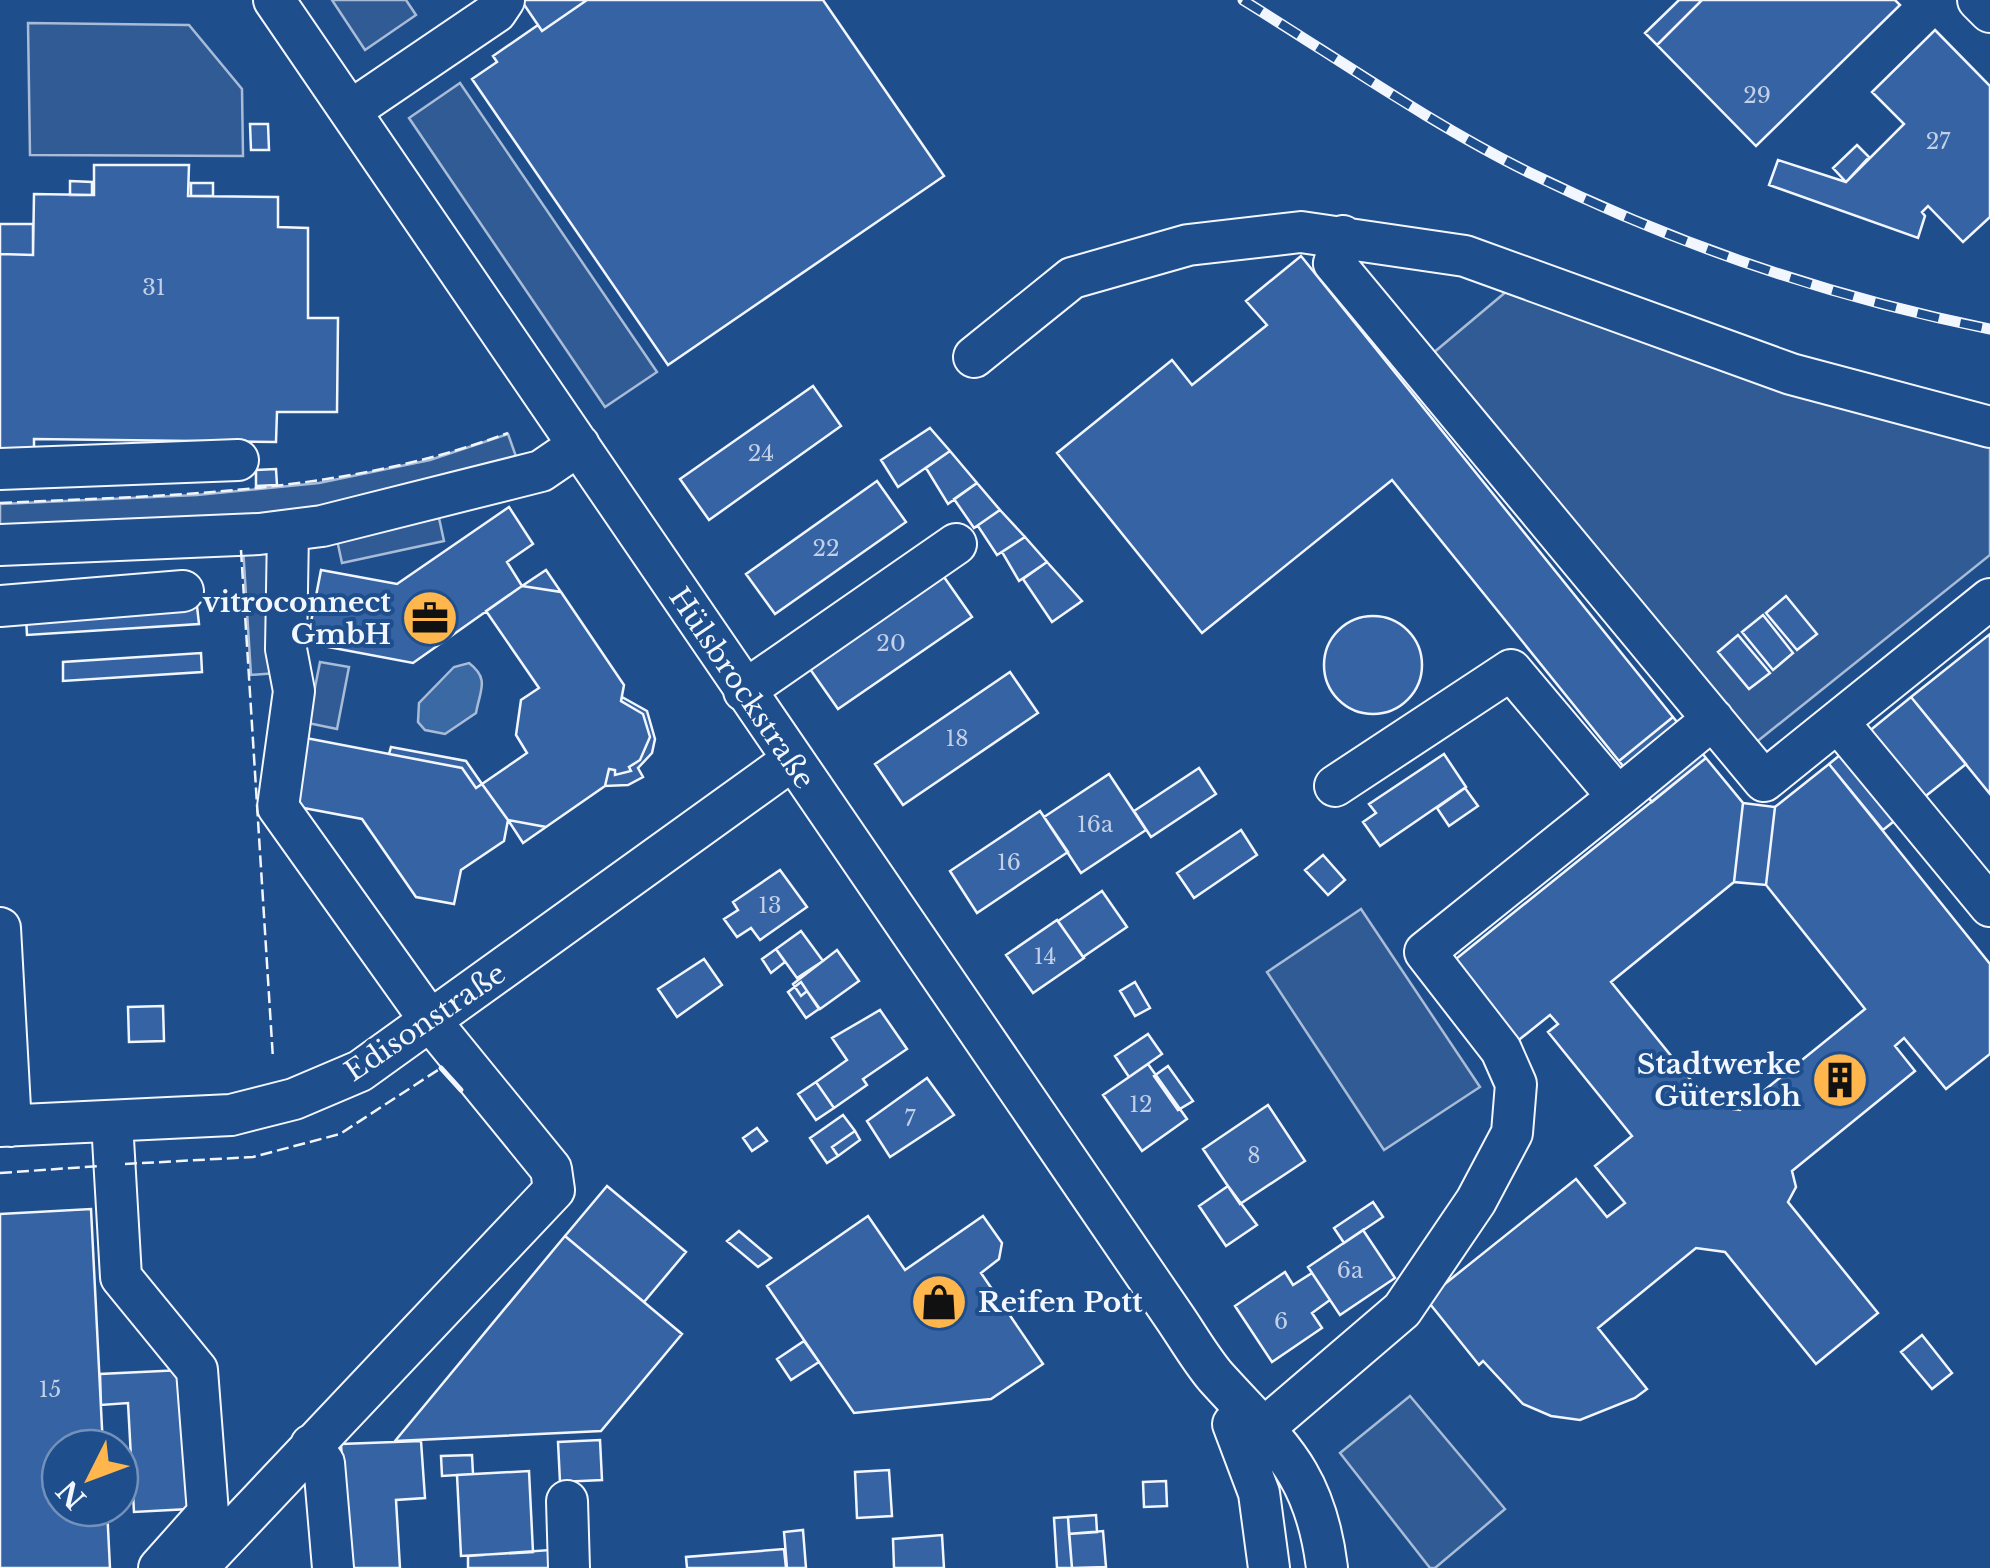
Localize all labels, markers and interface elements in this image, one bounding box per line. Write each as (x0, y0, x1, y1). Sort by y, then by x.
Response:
house number: 29 (1743, 82, 1771, 109)
house number: 27 (1926, 128, 1951, 155)
house number: 31 (142, 274, 166, 301)
house number: 24 (748, 440, 774, 467)
house number: 22 (812, 535, 840, 562)
street label: Hülsbrockstraße (661, 581, 822, 796)
place label: vitroconnect GmbH (203, 585, 391, 652)
office icon: vitroconnect GmbH (400, 588, 460, 648)
house number: 20 (876, 630, 906, 657)
house number: 18 (945, 725, 969, 752)
house number: 16a (1077, 811, 1114, 838)
house number: 16 (997, 849, 1021, 876)
house number: 13 (758, 892, 782, 919)
house number: 14 (1034, 943, 1056, 970)
street label: Edisonstraße (338, 956, 512, 1089)
place label: Stadtwerke Gütersloh (1637, 1047, 1801, 1114)
building icon: Stadtwerke Gütersloh (1810, 1050, 1870, 1110)
house number: 12 (1129, 1091, 1153, 1118)
house number: 7 (904, 1105, 916, 1132)
house number: 8 (1247, 1142, 1261, 1169)
house number: 6a (1337, 1257, 1364, 1284)
shop icon: Reifen Pott (909, 1272, 969, 1332)
place label: Reifen Pott (978, 1285, 1143, 1320)
house number: 6 (1274, 1308, 1288, 1335)
house number: 15 (39, 1376, 61, 1403)
north arrow (40, 1428, 140, 1528)
text: N (50, 1473, 94, 1516)

